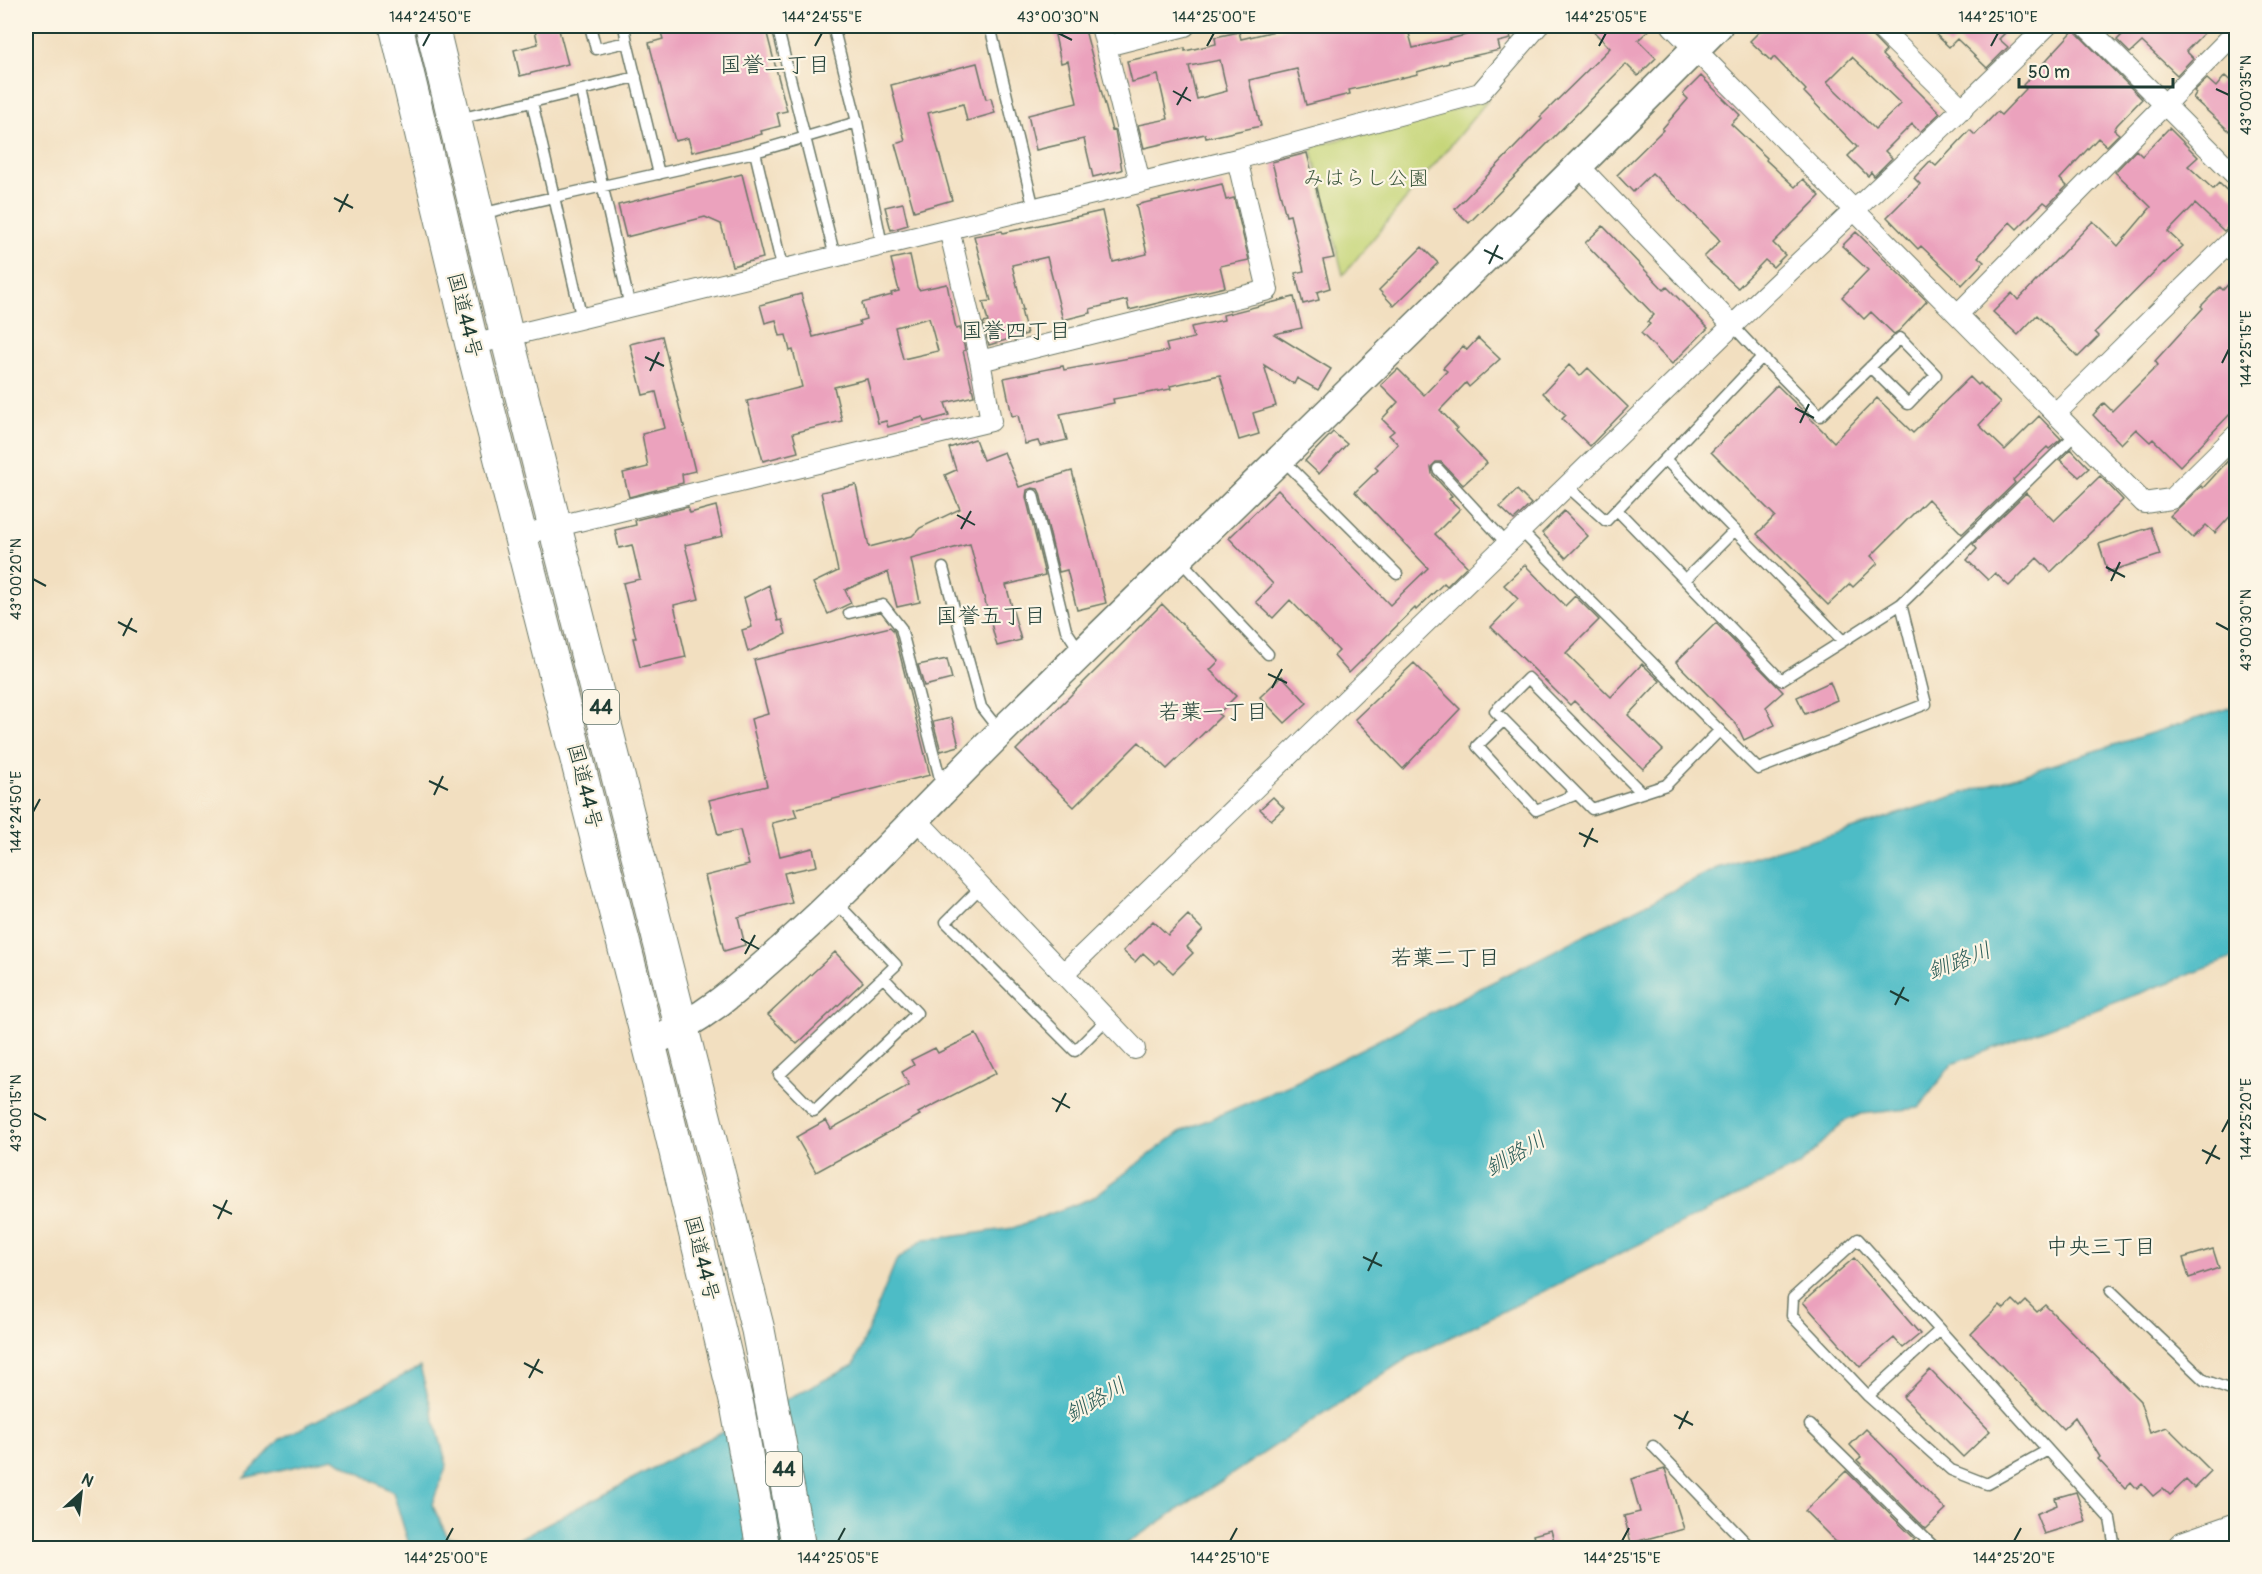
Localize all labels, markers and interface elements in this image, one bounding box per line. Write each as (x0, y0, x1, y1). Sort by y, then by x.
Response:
text: 144°24'50"E (389, 8, 471, 27)
text: 144°24'55"E (782, 8, 862, 27)
text: 43°00'30"N (1017, 8, 1099, 27)
text: 144°25'00"E (1172, 8, 1256, 27)
text: 144°25'05"E (1565, 8, 1647, 27)
text: 144°25'10"E (1958, 8, 2038, 27)
district label: 国誉二丁目 (720, 51, 830, 79)
scale bar (2019, 51, 2174, 89)
text: 43°00'35"N (2237, 55, 2256, 135)
text: 50 m (2028, 61, 2070, 84)
park label: みはらし公園 (1303, 165, 1429, 192)
street label: 国道44号 (441, 269, 488, 361)
text: 144°25'15"E (2237, 310, 2256, 388)
district label: 国誉四丁目 (961, 317, 1071, 345)
text: 43°00'20"N (7, 538, 26, 620)
text: 43°00'30"N (2237, 589, 2256, 671)
district label: 国誉五丁目 (936, 602, 1046, 630)
road number: 44 (583, 690, 619, 724)
district label: 若葉一丁目 (1158, 698, 1268, 726)
street label: 国道44号 (561, 740, 608, 832)
text: 144°24'50"E (7, 771, 26, 853)
water label: 釧路川 (1924, 936, 1995, 986)
district label: 若葉二丁目 (1390, 944, 1500, 972)
text: 43°00'15"N (7, 1074, 26, 1152)
text: 144°25'20"E (2237, 1078, 2256, 1160)
water label: 釧路川 (1480, 1125, 1551, 1182)
street label: 国道44号 (678, 1212, 725, 1304)
district label: 中央三丁目 (2046, 1233, 2156, 1261)
water label: 釧路川 (1060, 1371, 1131, 1428)
road number: 44 (766, 1452, 802, 1486)
north arrow (51, 1463, 111, 1523)
text: N (78, 1469, 97, 1492)
text: 144°25'00"E (404, 1549, 488, 1568)
text: 144°25'05"E (797, 1549, 879, 1568)
text: 144°25'10"E (1190, 1549, 1270, 1568)
text: 144°25'15"E (1583, 1549, 1661, 1568)
text: 144°25'20"E (1973, 1549, 2055, 1568)

